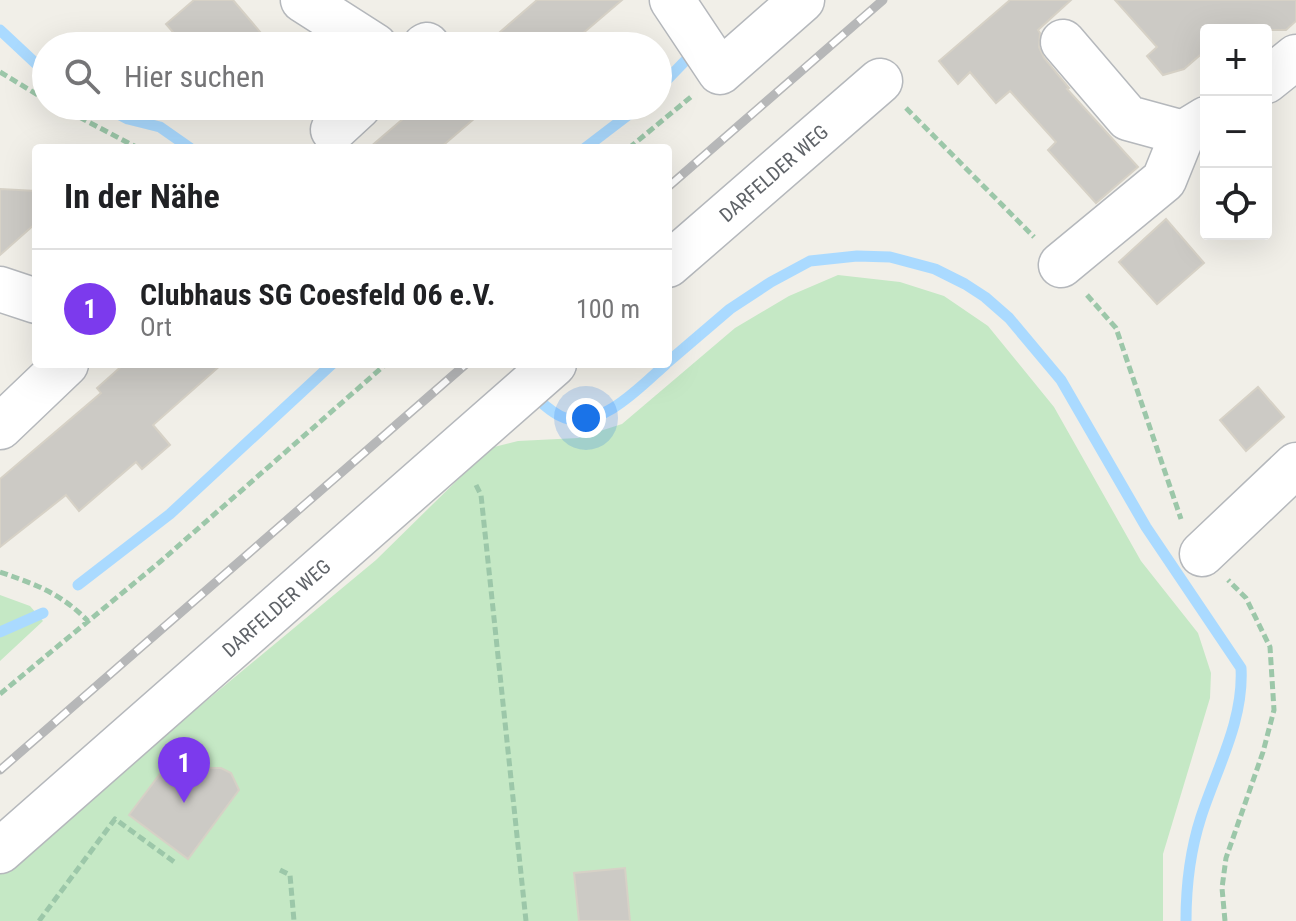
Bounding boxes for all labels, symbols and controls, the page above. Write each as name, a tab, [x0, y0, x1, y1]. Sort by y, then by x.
map controls	[1200, 24, 1272, 240]
button: +	[1200, 24, 1272, 96]
search box	[32, 32, 672, 120]
icon: search	[60, 54, 104, 98]
text: Hier suchen	[124, 59, 265, 94]
button: −	[1200, 96, 1272, 168]
street label: DARFELDER WEG	[714, 120, 833, 227]
button: locate	[1200, 168, 1272, 240]
text: In der Nähe	[64, 176, 220, 216]
text: Clubhaus SG Coesfeld 06 e.V.	[140, 277, 495, 312]
text: 1	[83, 294, 97, 324]
text: 100 m	[576, 294, 640, 324]
text: Ort	[140, 312, 172, 342]
your location	[566, 398, 606, 438]
street label: DARFELDER WEG	[217, 554, 335, 662]
pin: 1	[158, 737, 210, 803]

